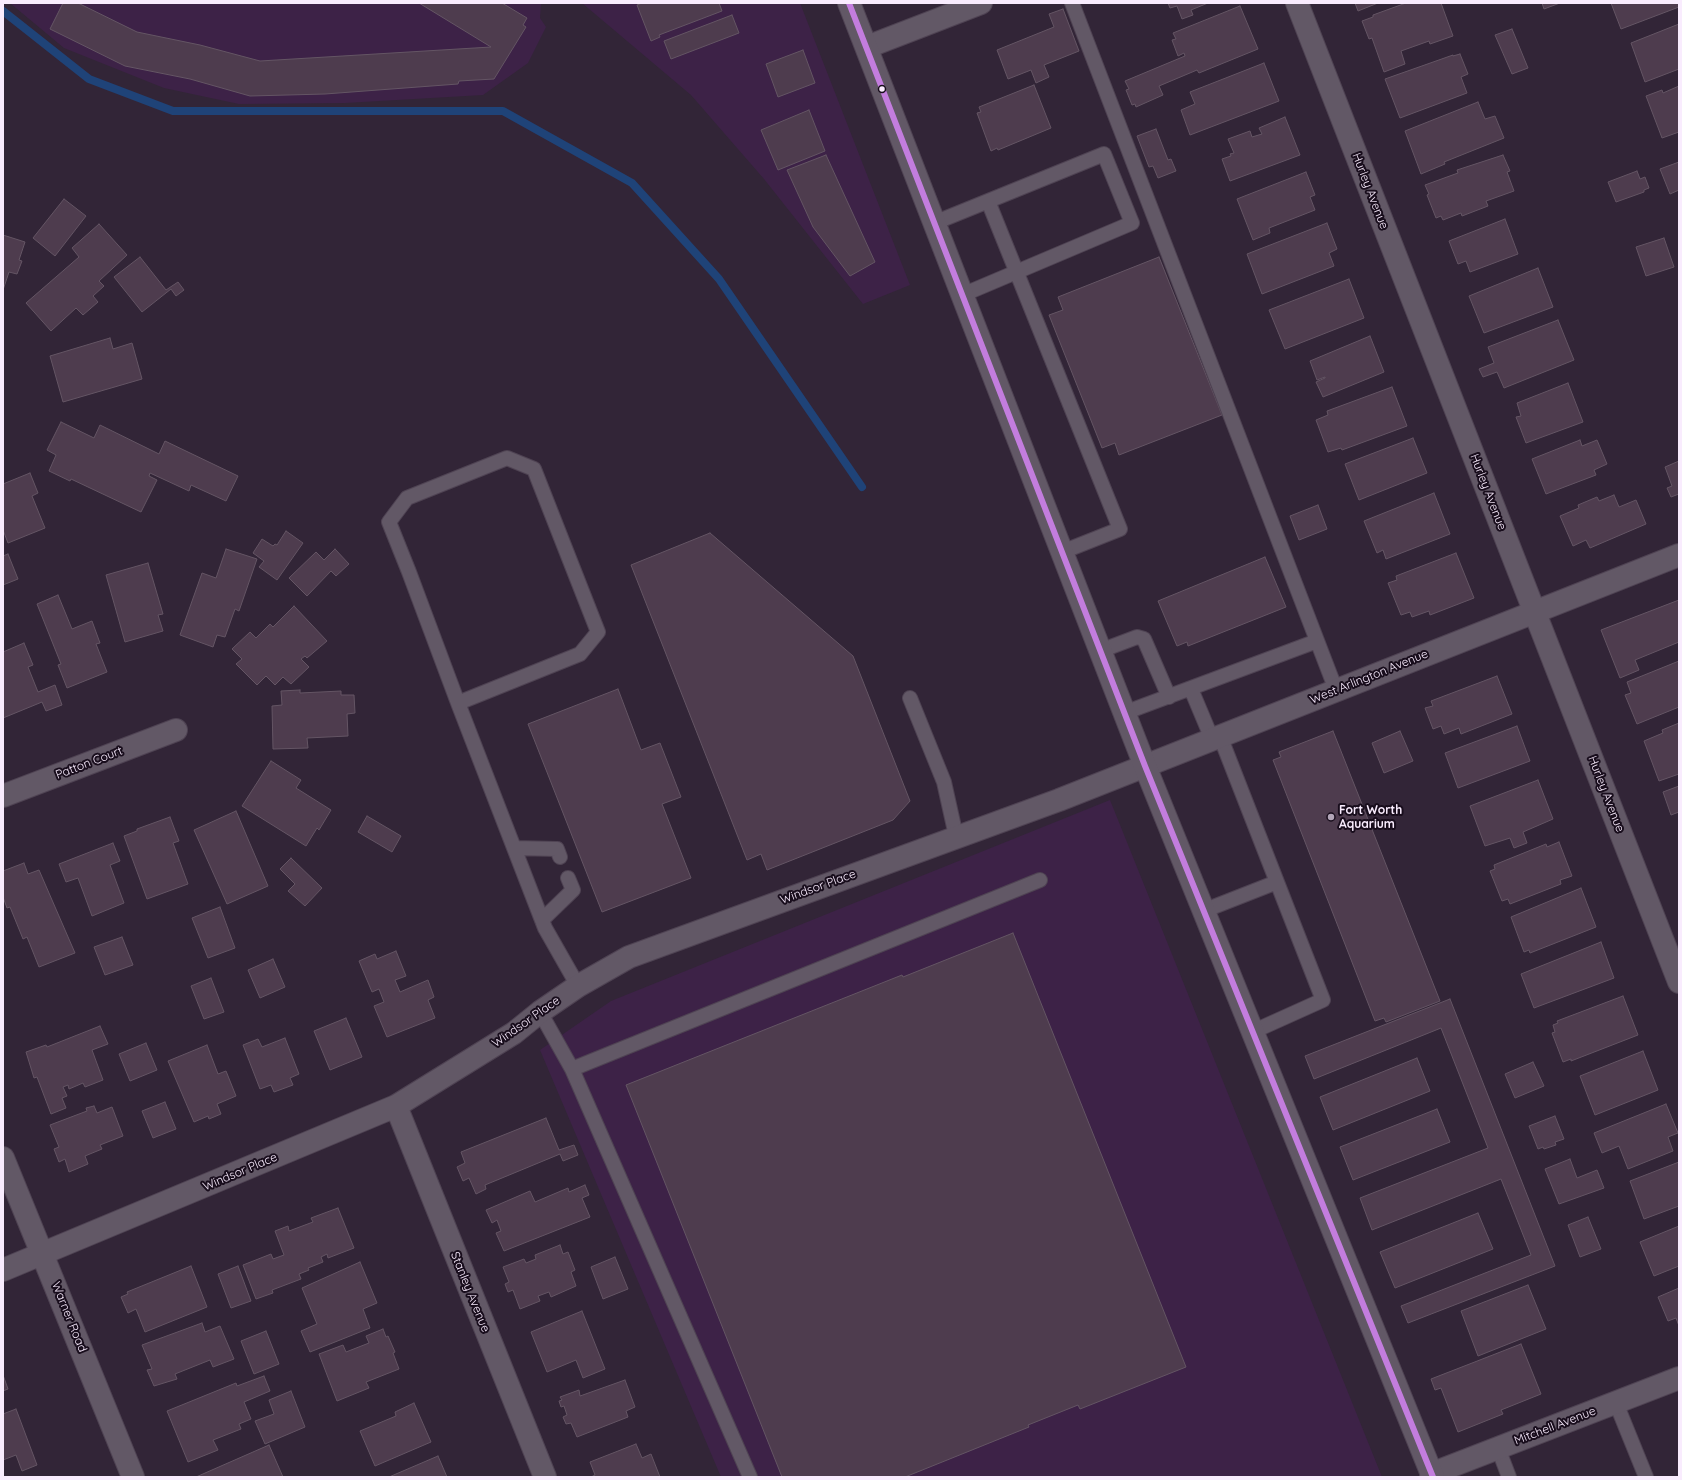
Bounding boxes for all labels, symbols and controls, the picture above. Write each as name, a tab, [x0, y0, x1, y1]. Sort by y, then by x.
unlabelled marker	[877, 84, 887, 94]
street label: Hurley Avenue	[1349, 151, 1391, 231]
street label: Hurley Avenue	[1467, 452, 1509, 532]
street label: West Arlington Avenue	[1308, 647, 1430, 707]
street label: Patton Court	[54, 744, 124, 782]
street label: Hurley Avenue	[1585, 754, 1627, 834]
place label: Fort Worth Aquarium	[1339, 803, 1402, 831]
marker: Fort Worth Aquarium	[1326, 812, 1336, 822]
street label: Windsor Place	[778, 867, 858, 907]
street label: Windsor Place	[489, 993, 563, 1051]
street label: Windsor Place	[201, 1150, 279, 1194]
street label: Stanley Avenue	[447, 1250, 493, 1334]
street label: Warner Road	[48, 1280, 90, 1354]
street label: Mitchell Avenue	[1512, 1404, 1598, 1448]

